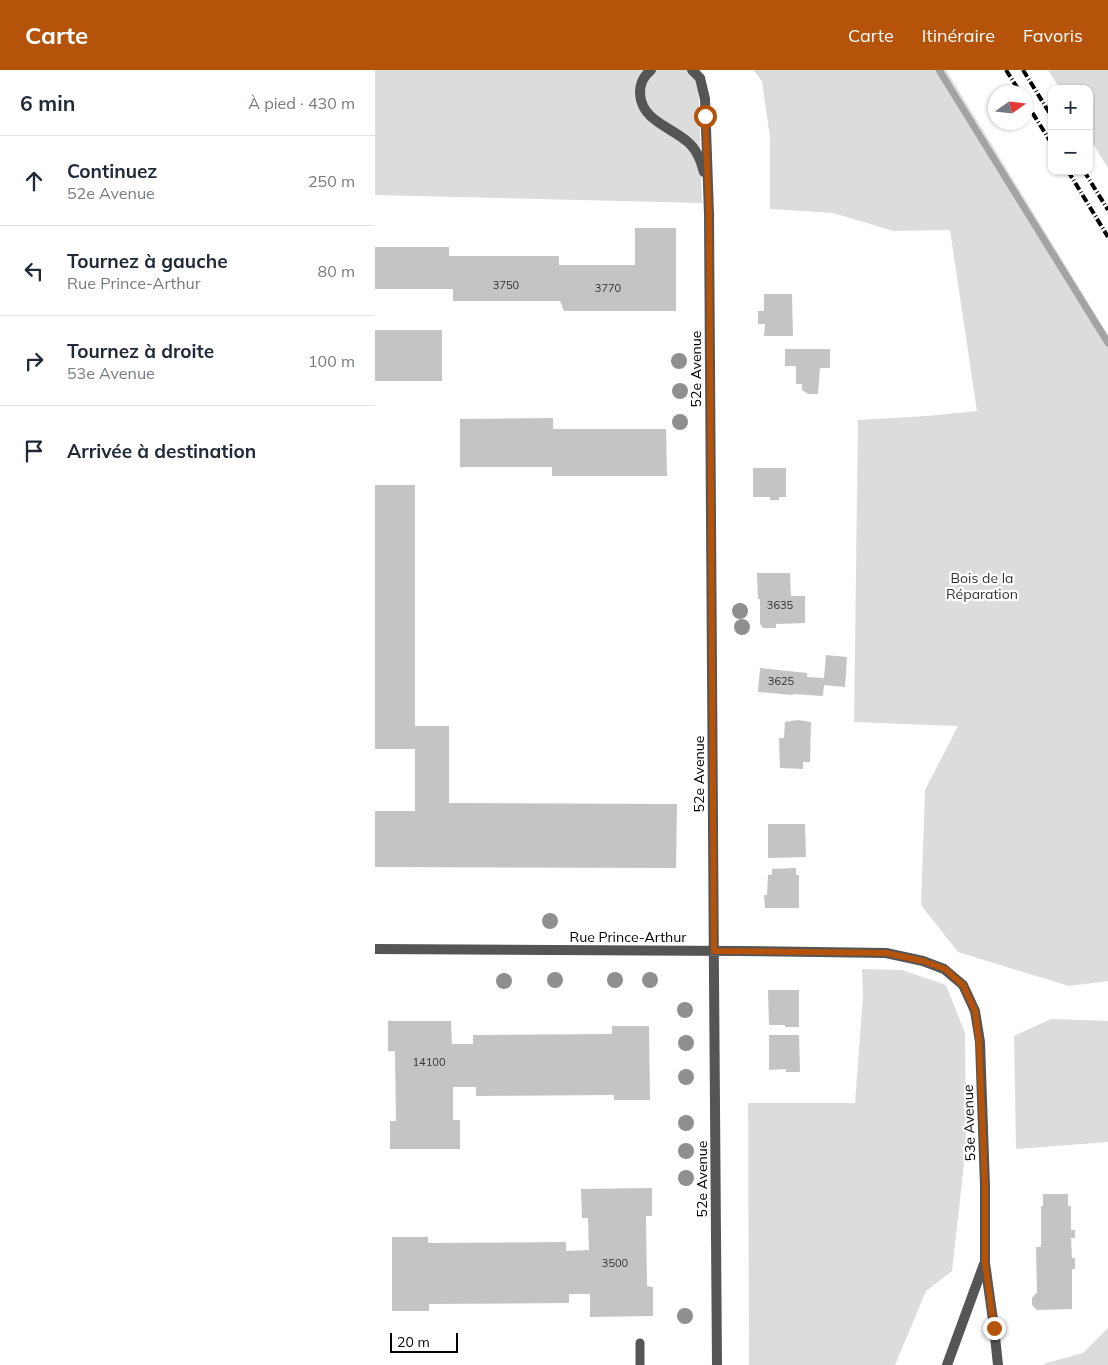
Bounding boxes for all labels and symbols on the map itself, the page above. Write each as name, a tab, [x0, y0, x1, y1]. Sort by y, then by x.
north arrow	[988, 85, 1033, 130]
route start	[694, 105, 717, 128]
house number: 3750	[493, 278, 520, 292]
house number: 3770	[595, 281, 622, 295]
street label: 52e Avenue	[687, 331, 705, 407]
park label: Bois de la Réparation	[946, 569, 1018, 603]
house number: 3635	[767, 598, 794, 612]
house number: 3625	[768, 674, 795, 688]
street label: 52e Avenue	[690, 736, 708, 812]
street label: Rue Prince-Arthur	[570, 928, 687, 946]
house number: 14100	[413, 1055, 446, 1069]
street label: 53e Avenue	[959, 1084, 979, 1162]
street label: 52e Avenue	[693, 1141, 711, 1217]
house number: 3500	[602, 1256, 629, 1270]
route end	[983, 1317, 1006, 1340]
scale bar	[390, 1330, 457, 1353]

